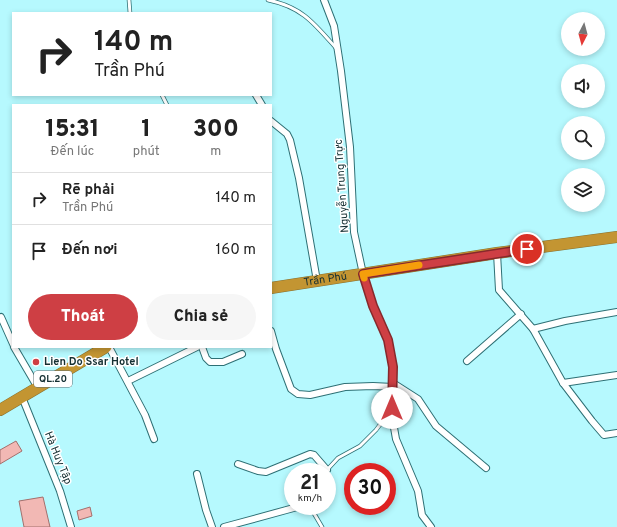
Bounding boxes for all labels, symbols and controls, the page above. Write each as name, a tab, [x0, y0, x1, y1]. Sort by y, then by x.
north arrow	[561, 12, 605, 56]
map controls	[561, 12, 605, 212]
text: 140 m	[94, 25, 173, 61]
icon: right	[28, 28, 80, 80]
text: Trần Phú	[94, 60, 165, 83]
button: sound	[561, 64, 605, 108]
text: 15:31	[45, 115, 100, 145]
text: 1	[141, 115, 151, 145]
text: 300	[193, 115, 239, 145]
button: search	[561, 116, 605, 160]
street label: Nguyễn Trung Trực	[331, 139, 352, 233]
text: Đến lúc	[51, 144, 94, 160]
text: phút	[133, 144, 160, 160]
text: m	[210, 144, 221, 160]
button: layers	[561, 168, 605, 212]
text: Rẽ phải	[62, 181, 115, 200]
icon: right	[28, 188, 50, 210]
text: 140 m	[216, 189, 256, 208]
text: Trần Phú	[62, 200, 113, 216]
pin	[510, 232, 544, 266]
icon: arrive	[516, 238, 538, 260]
icon: arrive	[28, 240, 50, 262]
text: Đến nơi	[62, 241, 118, 260]
text: 160 m	[216, 241, 256, 260]
street label: Trần Phú	[303, 269, 348, 290]
button: Thoát	[28, 294, 138, 340]
button: Chia sẻ	[146, 294, 256, 340]
place label: Lien Do Ssar Hotel	[44, 355, 139, 369]
marker: Lien Do Ssar Hotel	[31, 357, 41, 367]
road number: QL.20	[34, 371, 72, 387]
position arrow	[371, 387, 413, 429]
street label: Hà Huy Tập	[41, 430, 75, 486]
speed limit sign: 30	[344, 463, 396, 515]
text: 21	[300, 471, 320, 497]
text: km/h	[298, 492, 322, 505]

